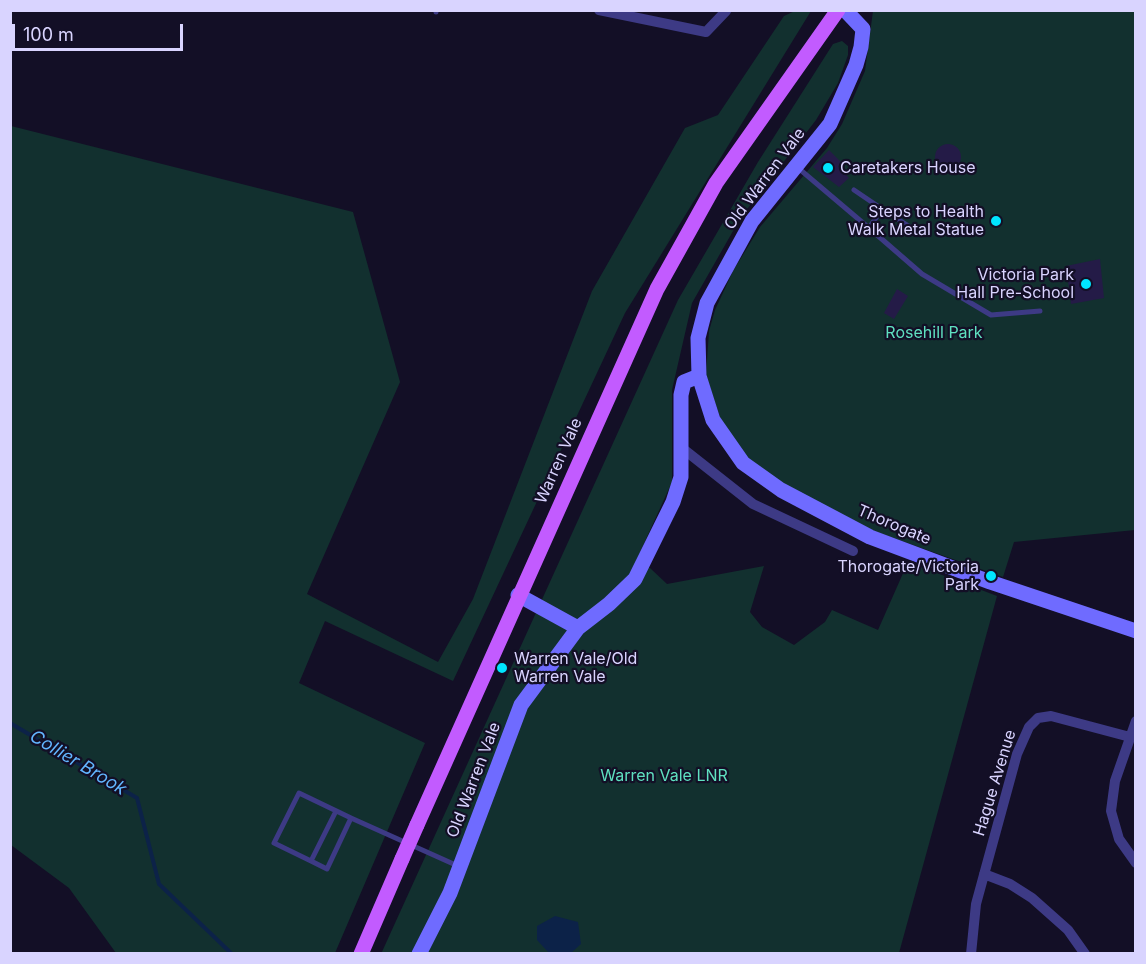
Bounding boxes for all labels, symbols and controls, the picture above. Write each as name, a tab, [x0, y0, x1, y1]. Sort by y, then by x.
scale bar	[15, 12, 186, 50]
text: 100 m	[23, 24, 74, 45]
street label: Old Warren Vale	[721, 124, 809, 234]
place label: Caretakers House	[840, 158, 975, 178]
marker: Caretakers House	[821, 161, 835, 175]
place label: Steps to Health Walk Metal Statue	[848, 202, 984, 240]
marker: Steps to Health Walk Metal Statue	[989, 214, 1003, 228]
place label: Victoria Park Hall Pre-School	[956, 265, 1074, 303]
marker: Victoria Park Hall Pre-School	[1079, 277, 1093, 291]
park label: Rosehill Park	[885, 323, 983, 343]
street label: Warren Vale	[532, 415, 586, 507]
street label: Thorogate	[854, 501, 934, 549]
place label: Thorogate/Victoria Park	[837, 557, 979, 595]
marker: Thorogate/Victoria Park	[984, 569, 998, 583]
place label: Warren Vale/Old Warren Vale	[514, 649, 637, 687]
marker: Warren Vale/Old Warren Vale	[495, 661, 509, 675]
street label: Old Warren Vale	[443, 720, 505, 840]
water label: Collier Brook	[26, 726, 130, 800]
street label: Hague Avenue	[970, 728, 1020, 838]
park label: Warren Vale LNR	[600, 766, 728, 786]

